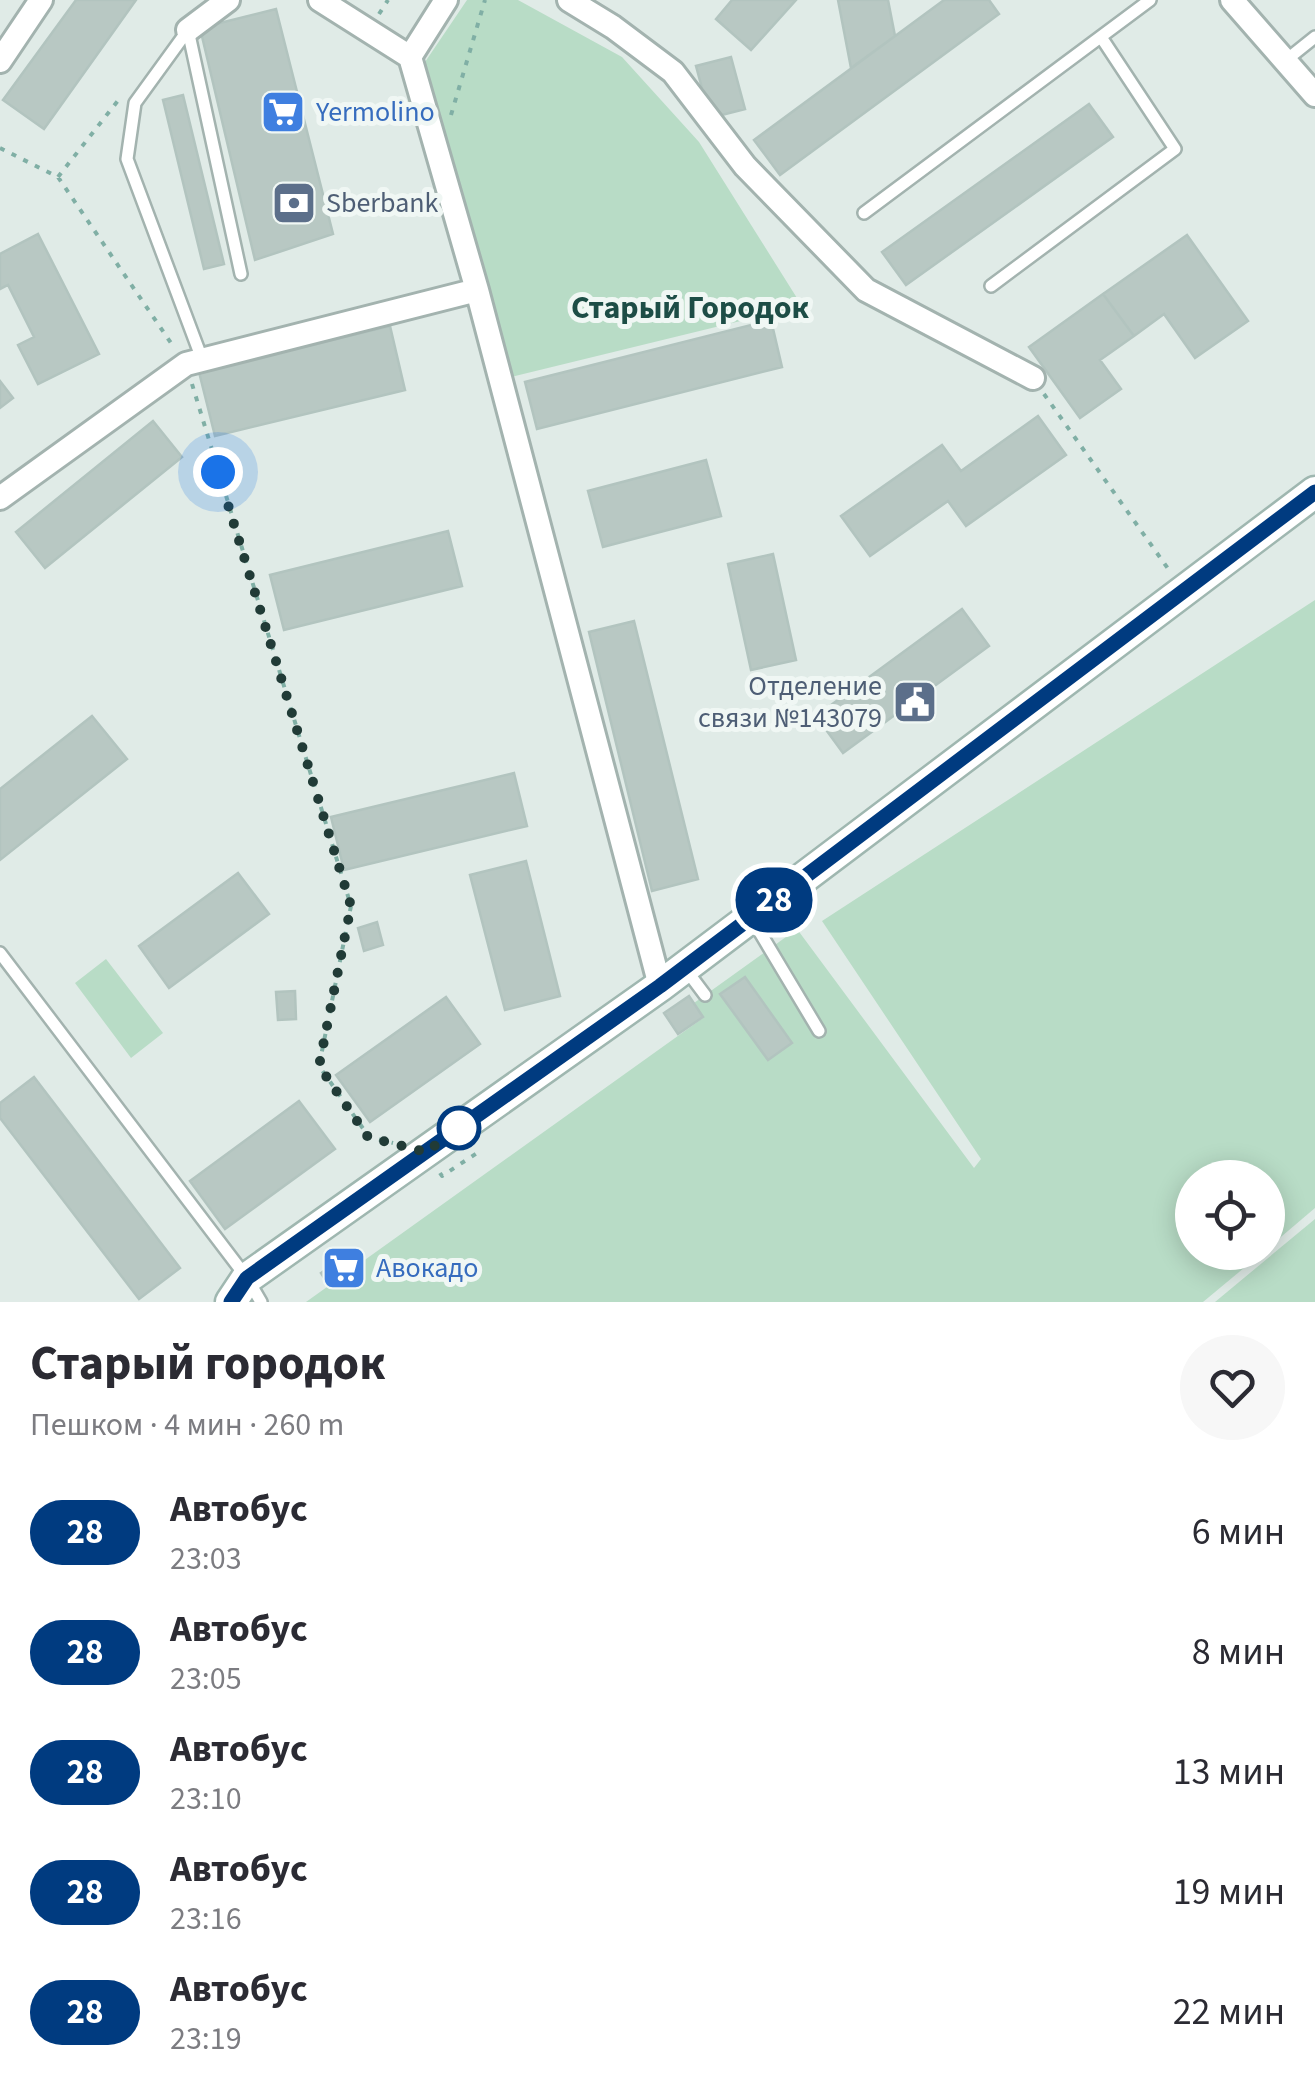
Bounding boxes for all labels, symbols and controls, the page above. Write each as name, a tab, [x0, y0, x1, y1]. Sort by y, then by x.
supermarket icon: Yermolino	[260, 89, 306, 135]
place label: Yermolino	[315, 92, 435, 132]
bank icon: Sberbank	[271, 180, 317, 226]
place label: Sberbank	[326, 183, 439, 223]
district label: Старый Городок	[571, 285, 810, 331]
your location	[193, 447, 243, 497]
place label: Отделение связи №143079	[698, 666, 882, 738]
public building icon: Отделение связи №143079	[892, 679, 938, 725]
line badge: 28	[729, 868, 819, 932]
text: 28	[756, 875, 792, 925]
unlabelled marker	[438, 1107, 480, 1149]
map controls	[1175, 1160, 1285, 1270]
button: locate	[1175, 1160, 1285, 1270]
supermarket icon: Авокадо	[321, 1245, 367, 1291]
place label: Авокадо	[376, 1248, 478, 1288]
text: Старый городок	[30, 1330, 386, 1398]
button: heart	[1180, 1335, 1285, 1440]
text: Пешком · 4 мин · 260 m	[30, 1402, 344, 1448]
text: Автобус	[170, 1482, 308, 1536]
text: 6 мин	[1192, 1505, 1285, 1559]
text: 28	[67, 1507, 103, 1557]
text: 23:03	[170, 1536, 242, 1582]
text: Автобус	[170, 1602, 308, 1656]
text: 8 мин	[1192, 1625, 1285, 1679]
text: 28	[67, 1627, 103, 1677]
text: 23:05	[170, 1656, 242, 1702]
text: Автобус	[170, 1722, 308, 1776]
text: 13 мин	[1173, 1745, 1285, 1799]
text: 28	[67, 1747, 103, 1797]
text: 23:10	[170, 1776, 242, 1822]
text: Автобус	[170, 1842, 308, 1896]
text: 19 мин	[1173, 1865, 1285, 1919]
text: 28	[67, 1867, 103, 1917]
text: 23:16	[170, 1896, 242, 1942]
text: Автобус	[170, 1962, 308, 2016]
text: 22 мин	[1173, 1985, 1285, 2039]
text: 28	[67, 1987, 103, 2037]
text: 23:19	[170, 2016, 242, 2062]

